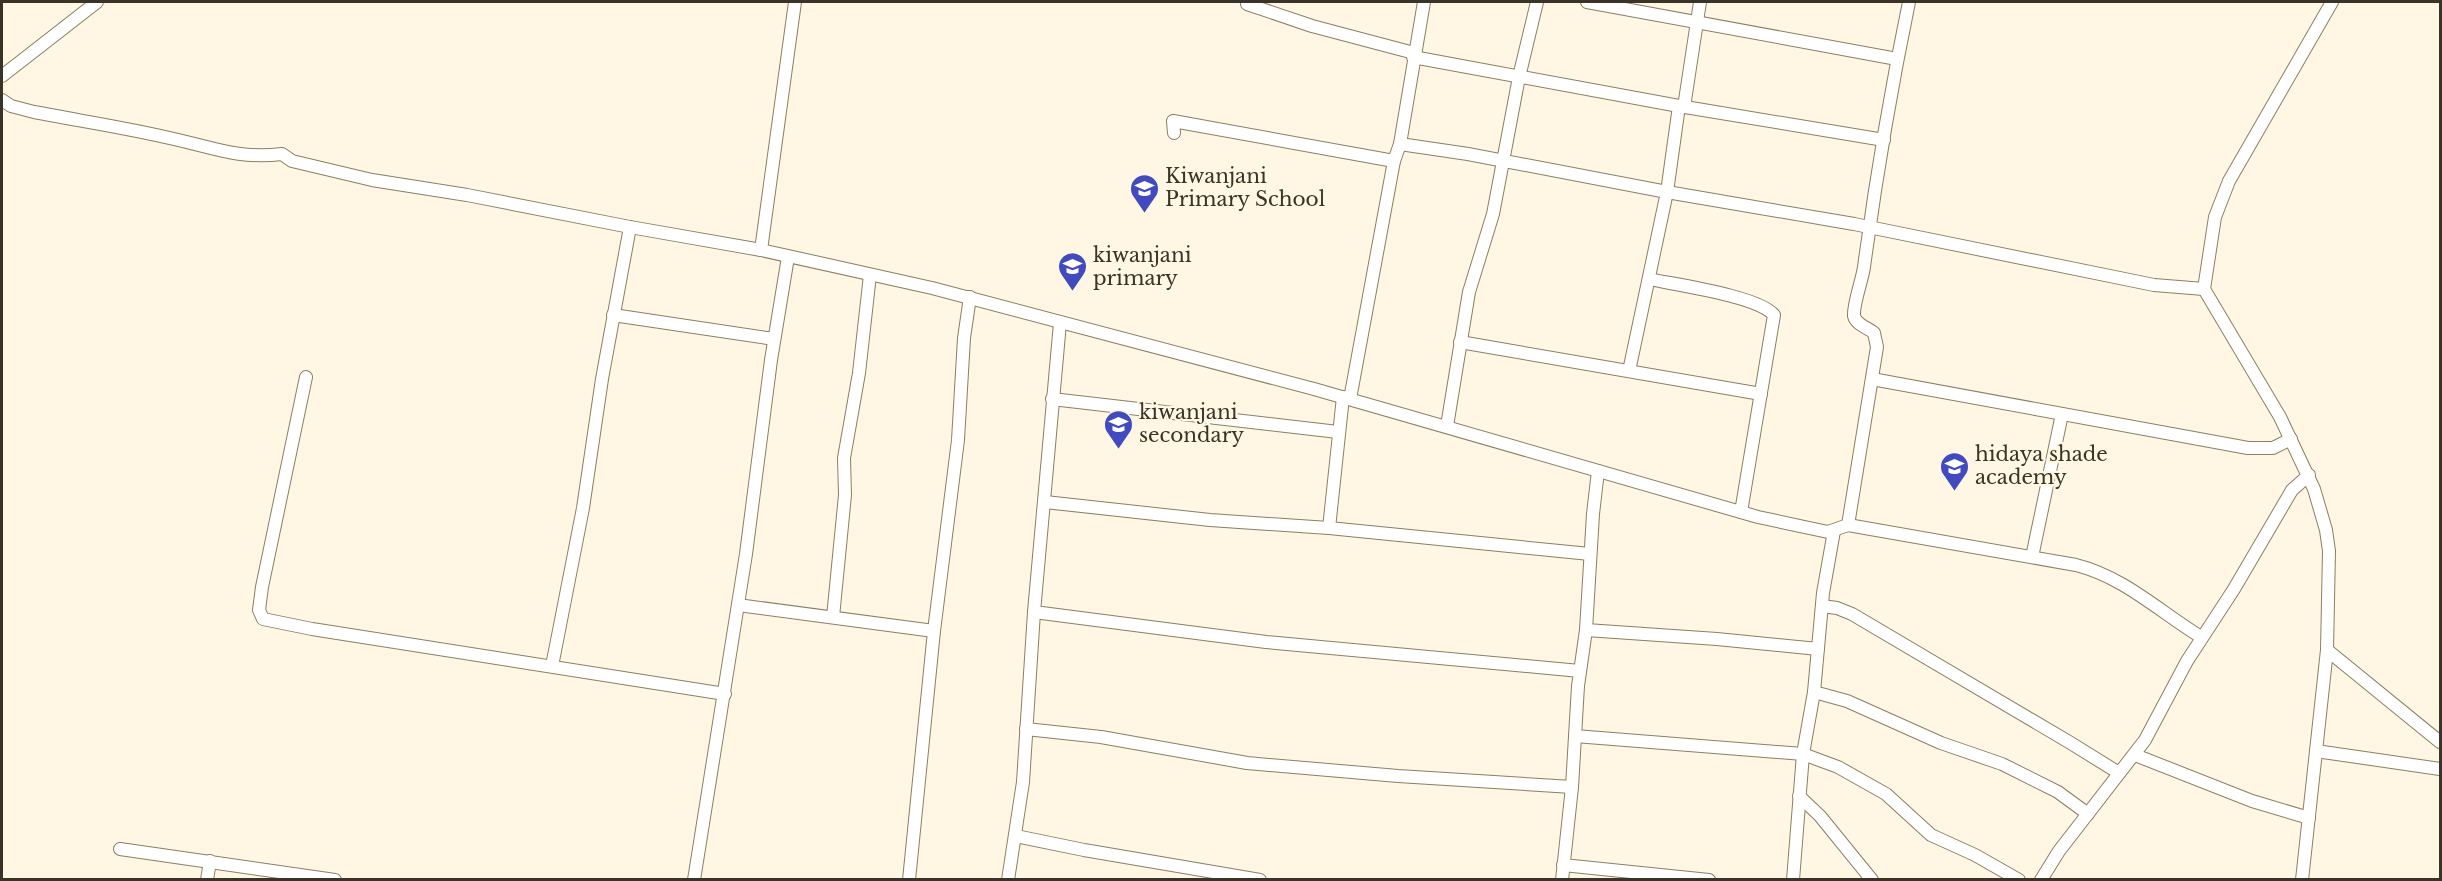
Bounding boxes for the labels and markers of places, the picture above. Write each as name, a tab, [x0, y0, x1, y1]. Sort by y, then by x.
place label: Kiwanjani Primary School	[1165, 164, 1325, 211]
school or university icon: Kiwanjani Primary School	[1128, 172, 1160, 214]
place label: kiwanjani primary	[1093, 243, 1192, 290]
school or university icon: kiwanjani primary	[1056, 250, 1088, 292]
place label: kiwanjani secondary	[1139, 400, 1244, 447]
school or university icon: kiwanjani secondary	[1102, 408, 1134, 450]
place label: hidaya shade academy	[1975, 442, 2108, 489]
school or university icon: hidaya shade academy	[1938, 450, 1970, 492]

